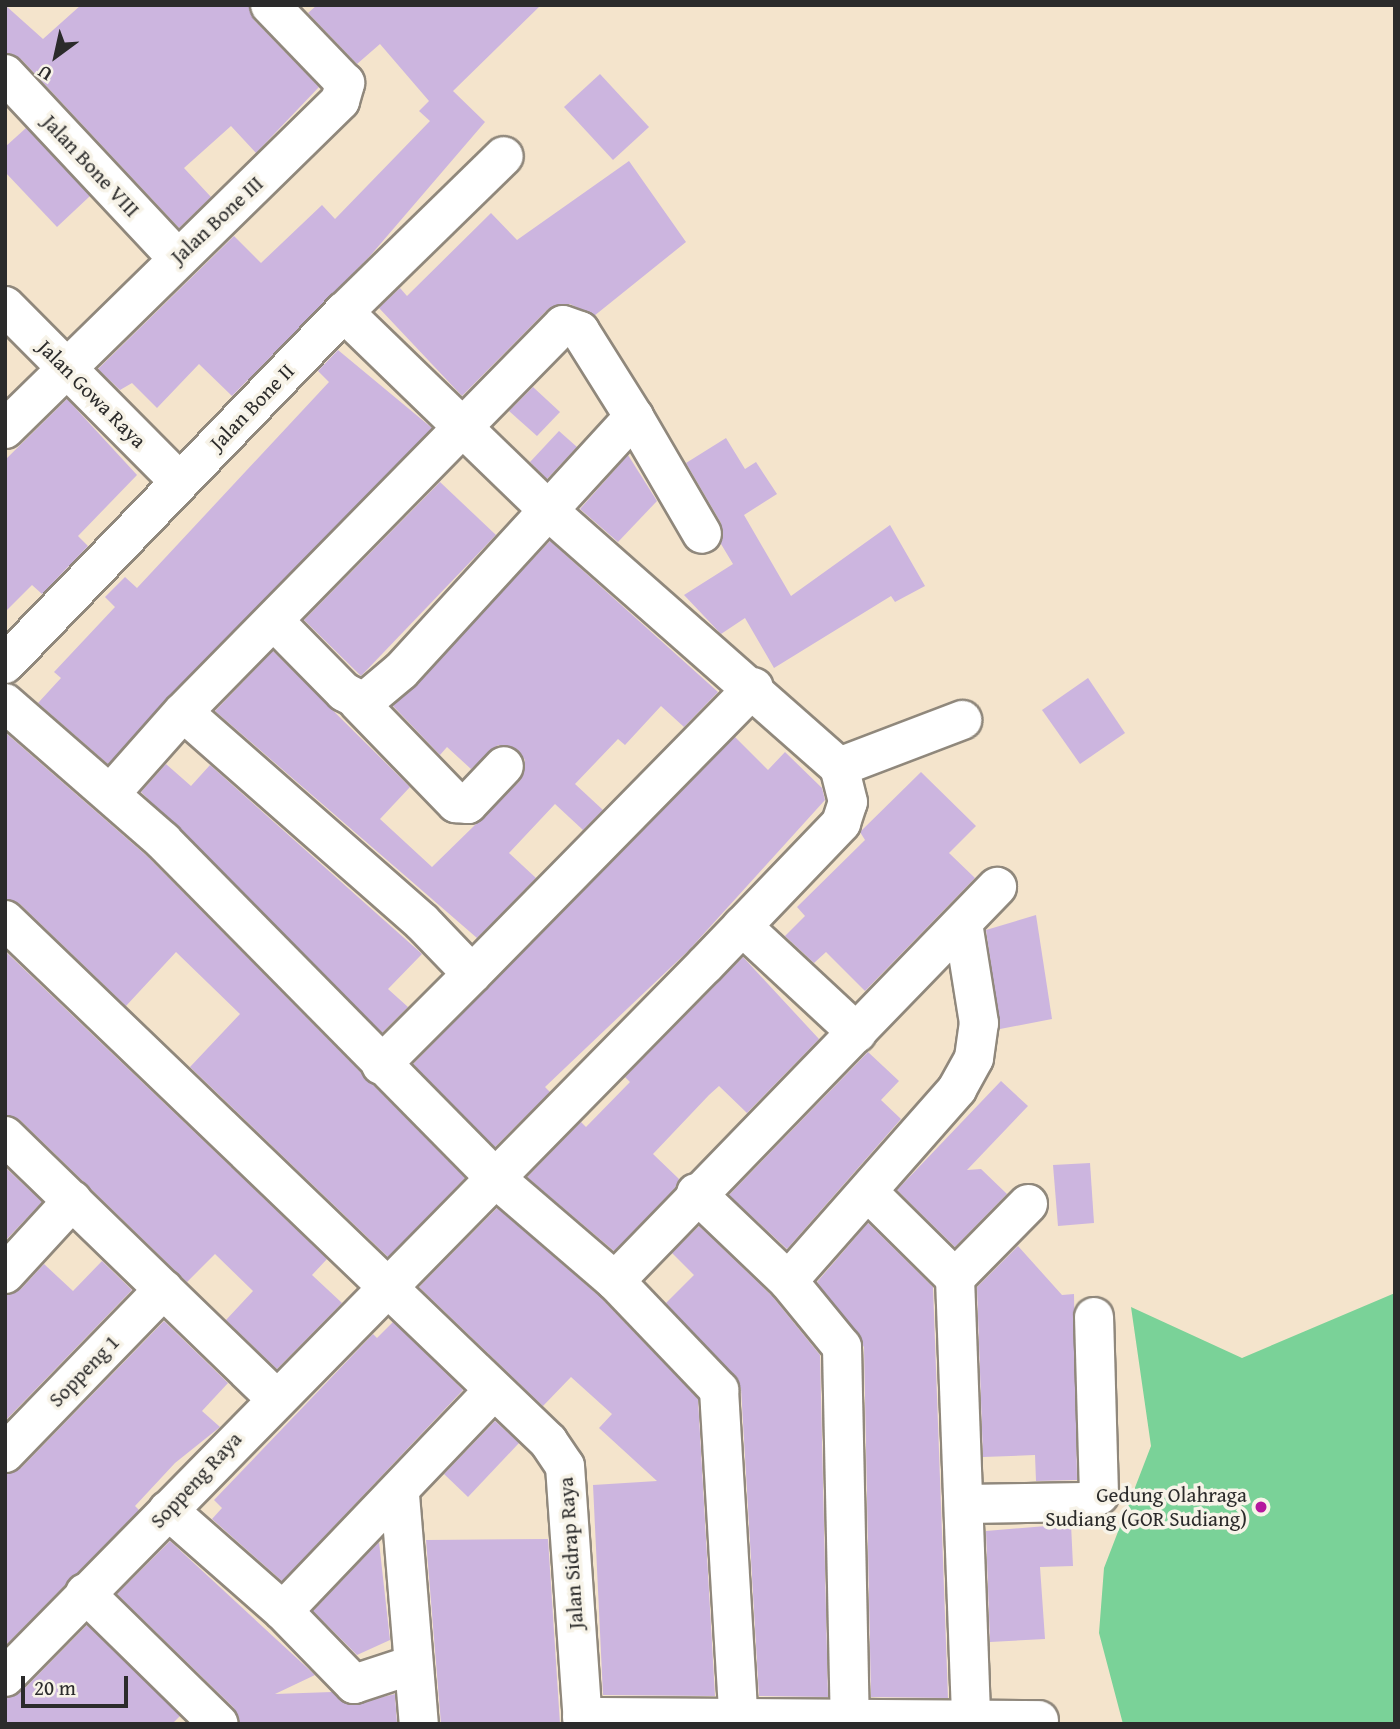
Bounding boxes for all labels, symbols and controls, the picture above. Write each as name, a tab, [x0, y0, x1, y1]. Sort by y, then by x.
north arrow	[21, 21, 91, 91]
text: U	[32, 58, 58, 89]
street label: Jalan Bone VIII	[37, 110, 145, 222]
street label: Jalan Bone III	[166, 171, 268, 269]
street label: Jalan Gowa Raya	[33, 335, 151, 453]
street label: Jalan Bone II	[205, 358, 299, 456]
street label: Soppeng 1	[44, 1330, 124, 1412]
street label: Soppeng Raya	[145, 1427, 247, 1533]
street label: Jalan Sidrap Raya	[553, 1476, 589, 1630]
place label: Gedung Olahraga Sudiang (GOR Sudiang)	[1045, 1482, 1247, 1532]
marker: Gedung Olahraga Sudiang (GOR Sudiang)	[1253, 1499, 1269, 1515]
scale bar	[24, 1662, 131, 1706]
text: 20 m	[34, 1672, 76, 1703]

